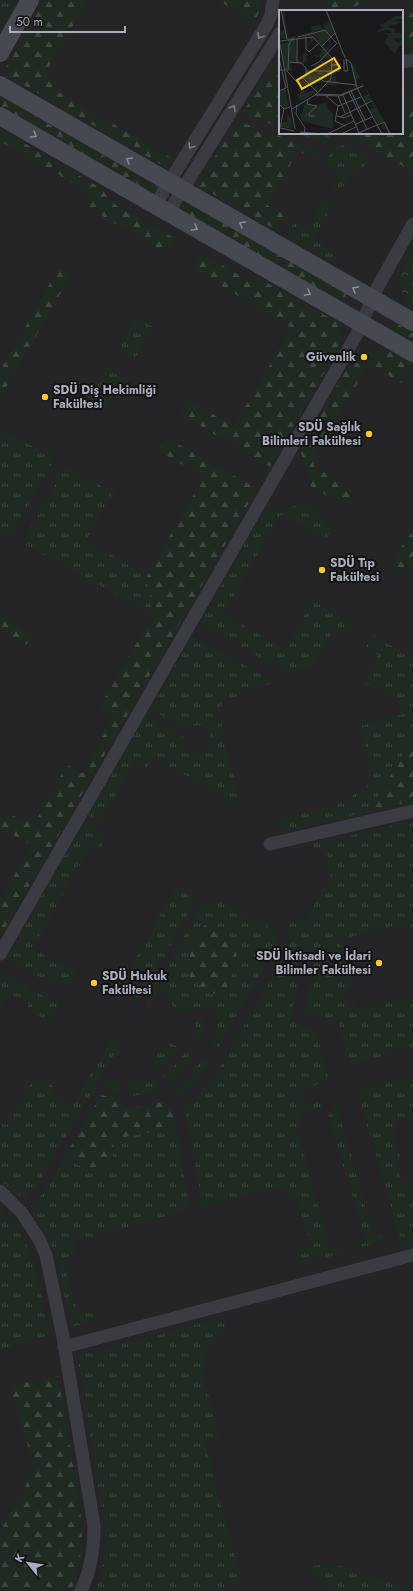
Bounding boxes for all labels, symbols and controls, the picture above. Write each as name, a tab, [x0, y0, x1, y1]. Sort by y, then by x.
scale bar	[10, 8, 125, 34]
inset map	[279, 10, 403, 134]
text: 50 m	[16, 13, 43, 31]
one-way arrow	[257, 32, 265, 39]
one-way arrow	[228, 105, 235, 112]
one-way arrow	[30, 131, 37, 138]
one-way arrow	[189, 142, 196, 149]
one-way arrow	[126, 157, 133, 164]
one-way arrow	[239, 222, 246, 229]
one-way arrow	[191, 223, 198, 230]
one-way arrow	[352, 287, 359, 294]
one-way arrow	[304, 288, 311, 295]
place label: Güvenlik	[306, 348, 356, 366]
marker: Güvenlik	[359, 352, 369, 362]
place label: SDÜ Diş Hekimliği Fakültesi	[53, 381, 156, 413]
marker: SDÜ Diş Hekimliği Fakültesi	[40, 392, 50, 402]
place label: SDÜ Sağlık Bilimleri Fakültesi	[262, 418, 361, 450]
marker: SDÜ Sağlık Bilimleri Fakültesi	[364, 429, 374, 439]
place label: SDÜ Tıp Fakültesi	[330, 554, 379, 586]
marker: SDÜ Tıp Fakültesi	[317, 565, 327, 575]
place label: SDÜ İktisadi ve İdari Bilimler Fakültesi	[256, 947, 371, 979]
marker: SDÜ İktisadi ve İdari Bilimler Fakültesi	[374, 958, 384, 968]
place label: SDÜ Hukuk Fakültesi	[102, 967, 167, 999]
marker: SDÜ Hukuk Fakültesi	[89, 978, 99, 988]
north arrow	[8, 1543, 48, 1583]
text: K	[10, 1550, 28, 1565]

